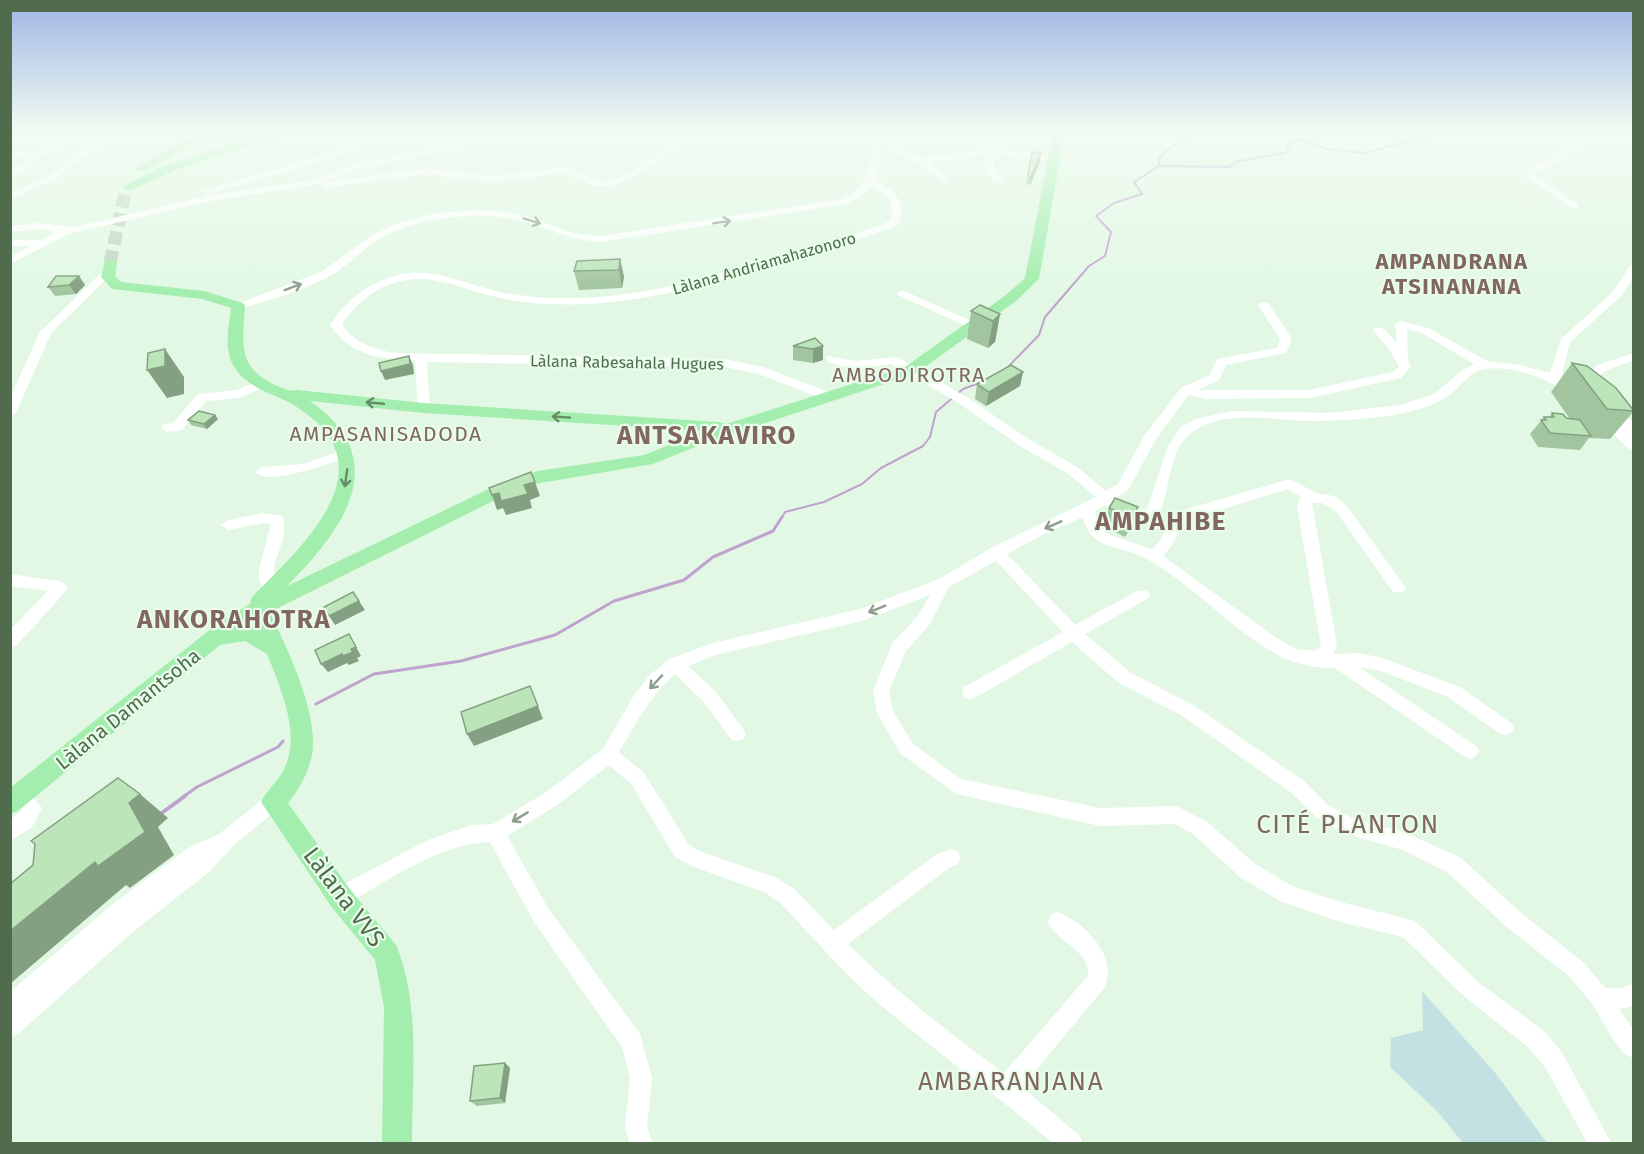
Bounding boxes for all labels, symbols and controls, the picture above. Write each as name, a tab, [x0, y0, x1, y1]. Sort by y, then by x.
one-way arrow	[712, 216, 732, 227]
one-way arrow	[522, 217, 541, 228]
street label: Làlana Andriamahazonoro	[670, 228, 858, 299]
district label: AMPANDRANA ATSINANANA	[1374, 248, 1529, 300]
one-way arrow	[284, 281, 302, 292]
street label: Làlana Rabesahala Hugues	[530, 351, 724, 374]
district label: AMBODIROTRA	[832, 362, 986, 388]
one-way arrow	[366, 397, 386, 408]
one-way arrow	[552, 411, 572, 422]
district label: ANTSAKAVIRO	[616, 420, 797, 451]
district label: AMPASANISADODA	[289, 421, 483, 447]
one-way arrow	[340, 468, 351, 487]
district label: AMPAHIBE	[1094, 506, 1227, 537]
one-way arrow	[1044, 519, 1062, 531]
district label: ANKORAHOTRA	[136, 604, 331, 635]
one-way arrow	[868, 604, 887, 615]
street label: Làlana Damantsoha	[51, 643, 205, 775]
one-way arrow	[648, 675, 663, 690]
district label: CITÉ PLANTON	[1256, 809, 1440, 840]
one-way arrow	[512, 812, 529, 824]
street label: Làlana VVS	[297, 842, 391, 952]
district label: AMBARANJANA	[918, 1066, 1104, 1097]

